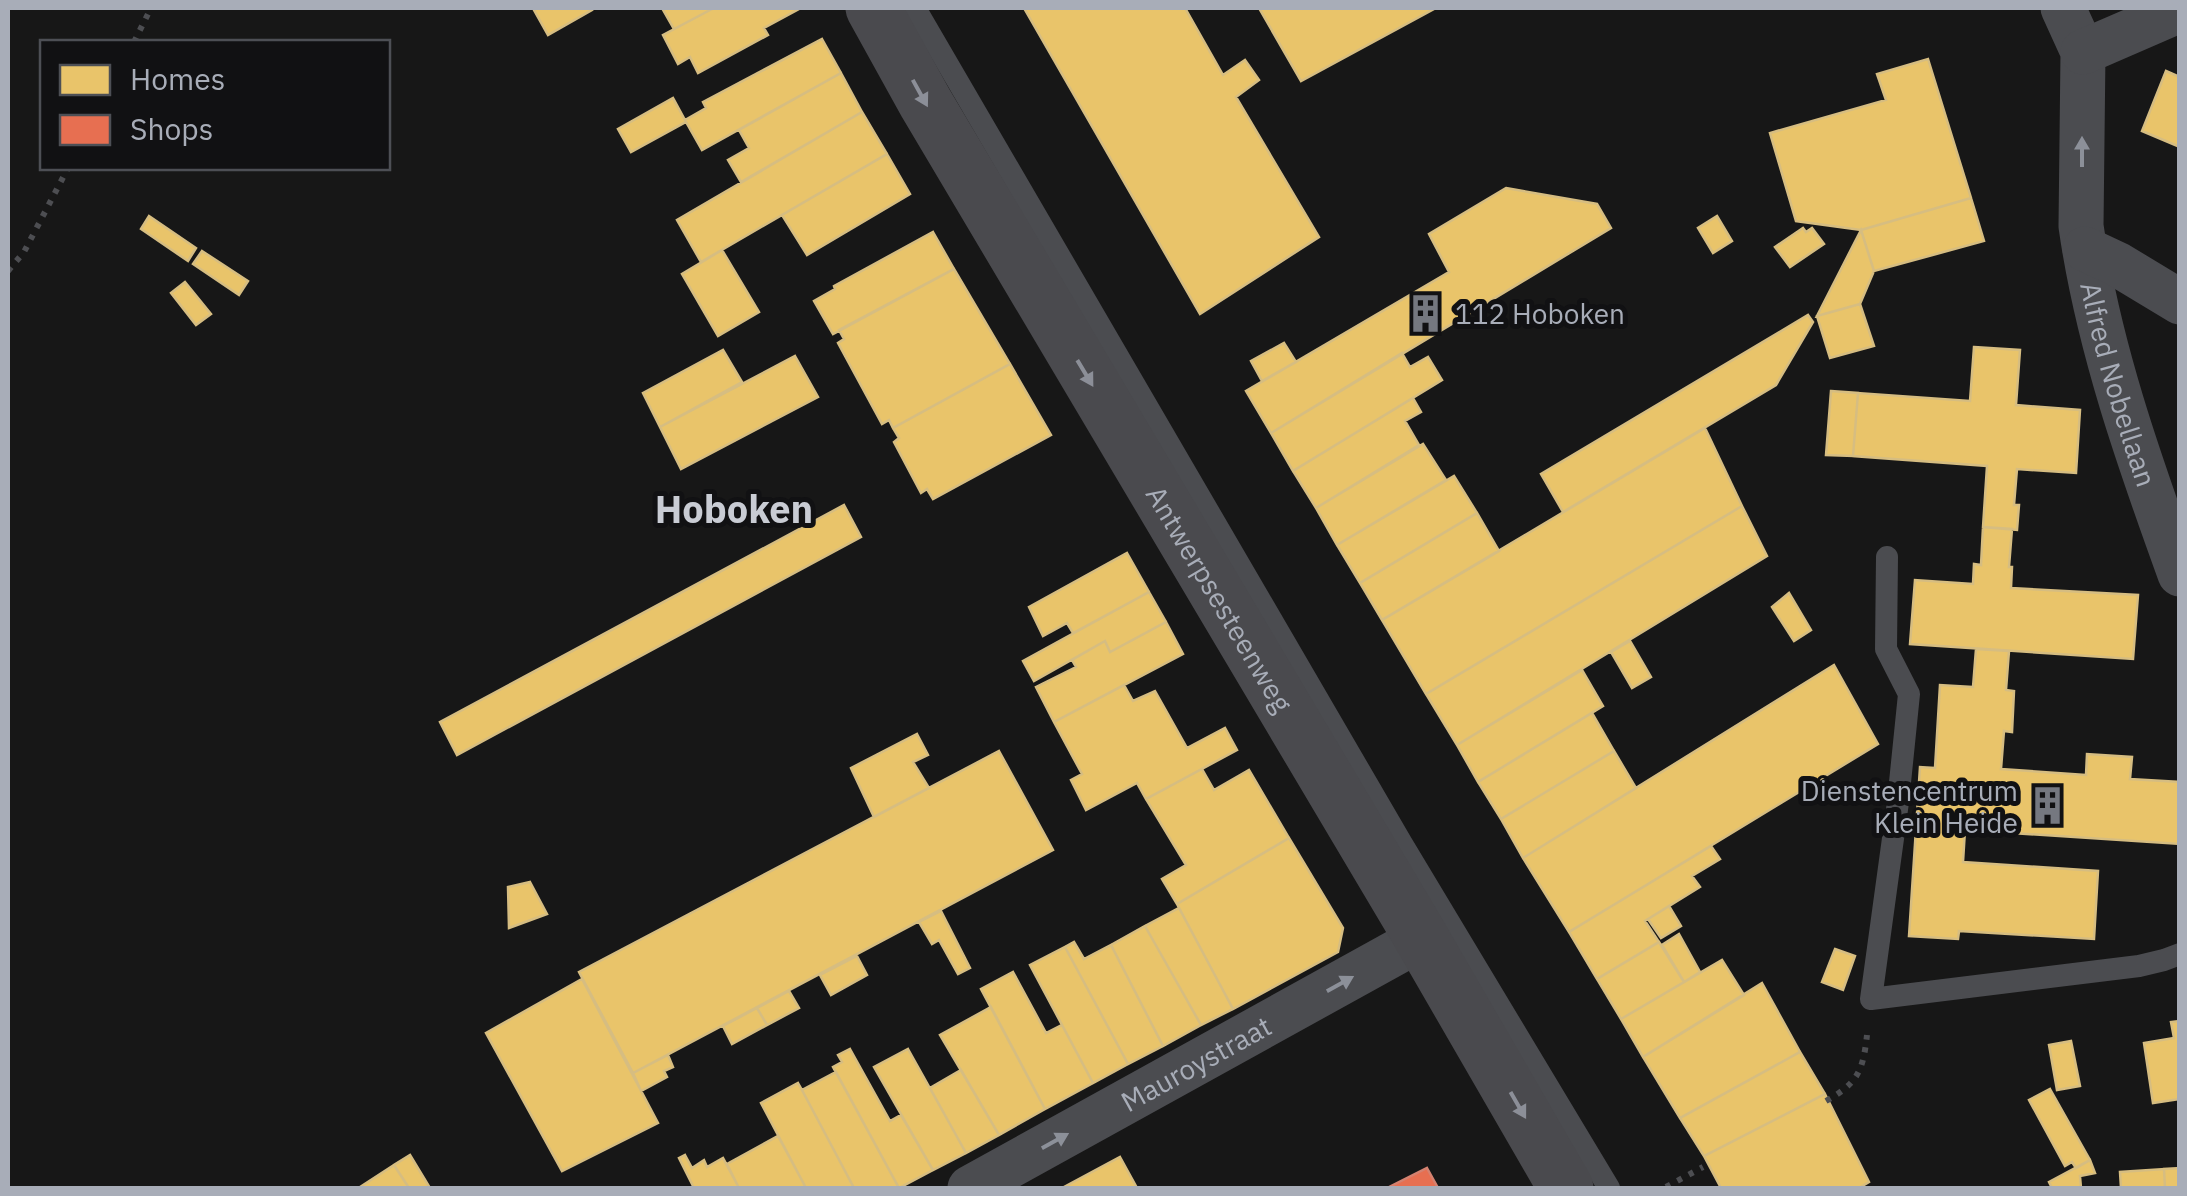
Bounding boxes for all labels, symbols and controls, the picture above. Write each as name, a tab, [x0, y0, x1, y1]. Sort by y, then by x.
legend	[40, 40, 390, 170]
text: Homes	[130, 59, 225, 98]
one-way arrow	[911, 79, 928, 107]
text: Shops	[130, 109, 213, 148]
one-way arrow	[2074, 136, 2090, 168]
street label: Alfred Nobellaan	[2073, 278, 2166, 491]
building icon: 112 Hoboken	[1404, 292, 1446, 334]
place label: 112 Hoboken	[1455, 295, 1625, 332]
one-way arrow	[1076, 359, 1093, 387]
street label: Antwerpsesteenweg	[1138, 479, 1302, 719]
district label: Hoboken	[655, 484, 813, 533]
place label: Dienstencentrum Klein Heide	[1801, 772, 2018, 841]
building icon: Dienstencentrum Klein Heide	[2027, 785, 2069, 827]
one-way arrow	[1325, 976, 1354, 993]
street label: Mauroystraat	[1114, 1007, 1278, 1120]
one-way arrow	[1508, 1091, 1526, 1119]
one-way arrow	[1041, 1133, 1070, 1150]

